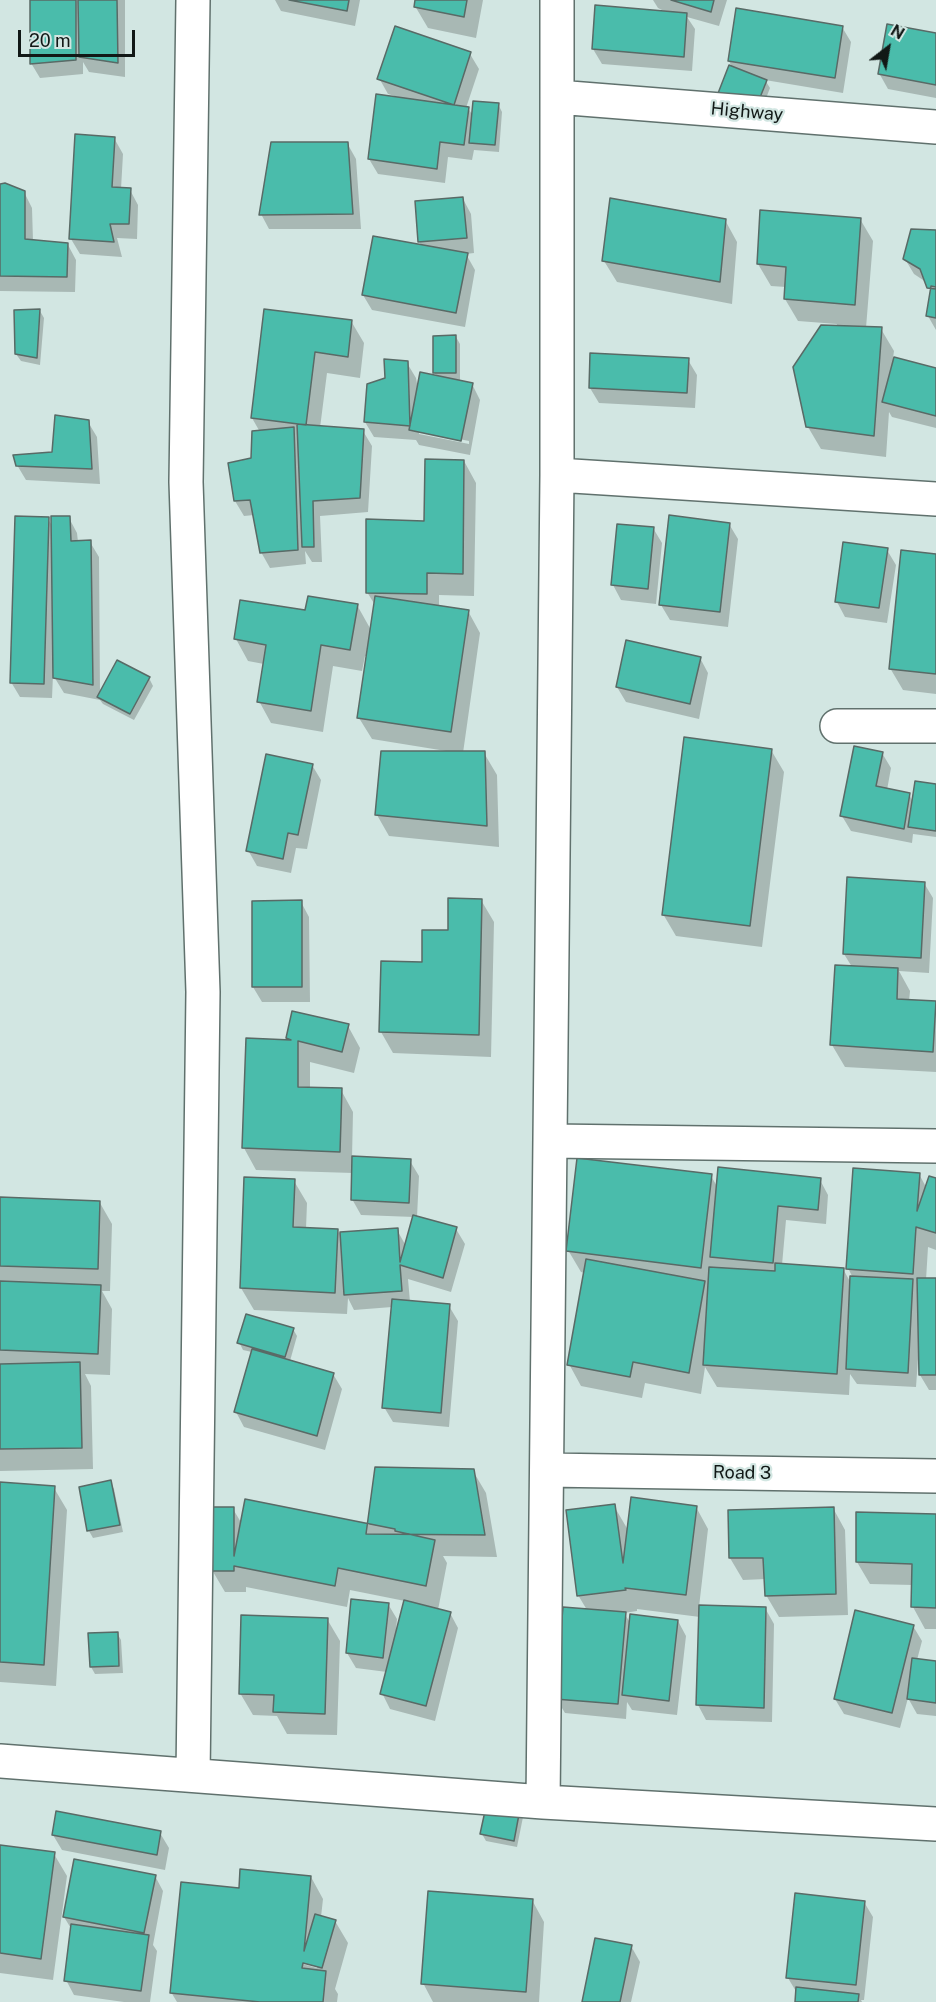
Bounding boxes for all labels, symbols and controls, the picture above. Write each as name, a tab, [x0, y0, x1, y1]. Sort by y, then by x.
scale bar	[21, 18, 138, 56]
north arrow	[858, 18, 918, 78]
text: N	[887, 21, 908, 44]
text: 20 m	[29, 30, 71, 51]
street label: Highway	[710, 98, 784, 126]
street label: Road 3	[713, 1462, 771, 1484]

